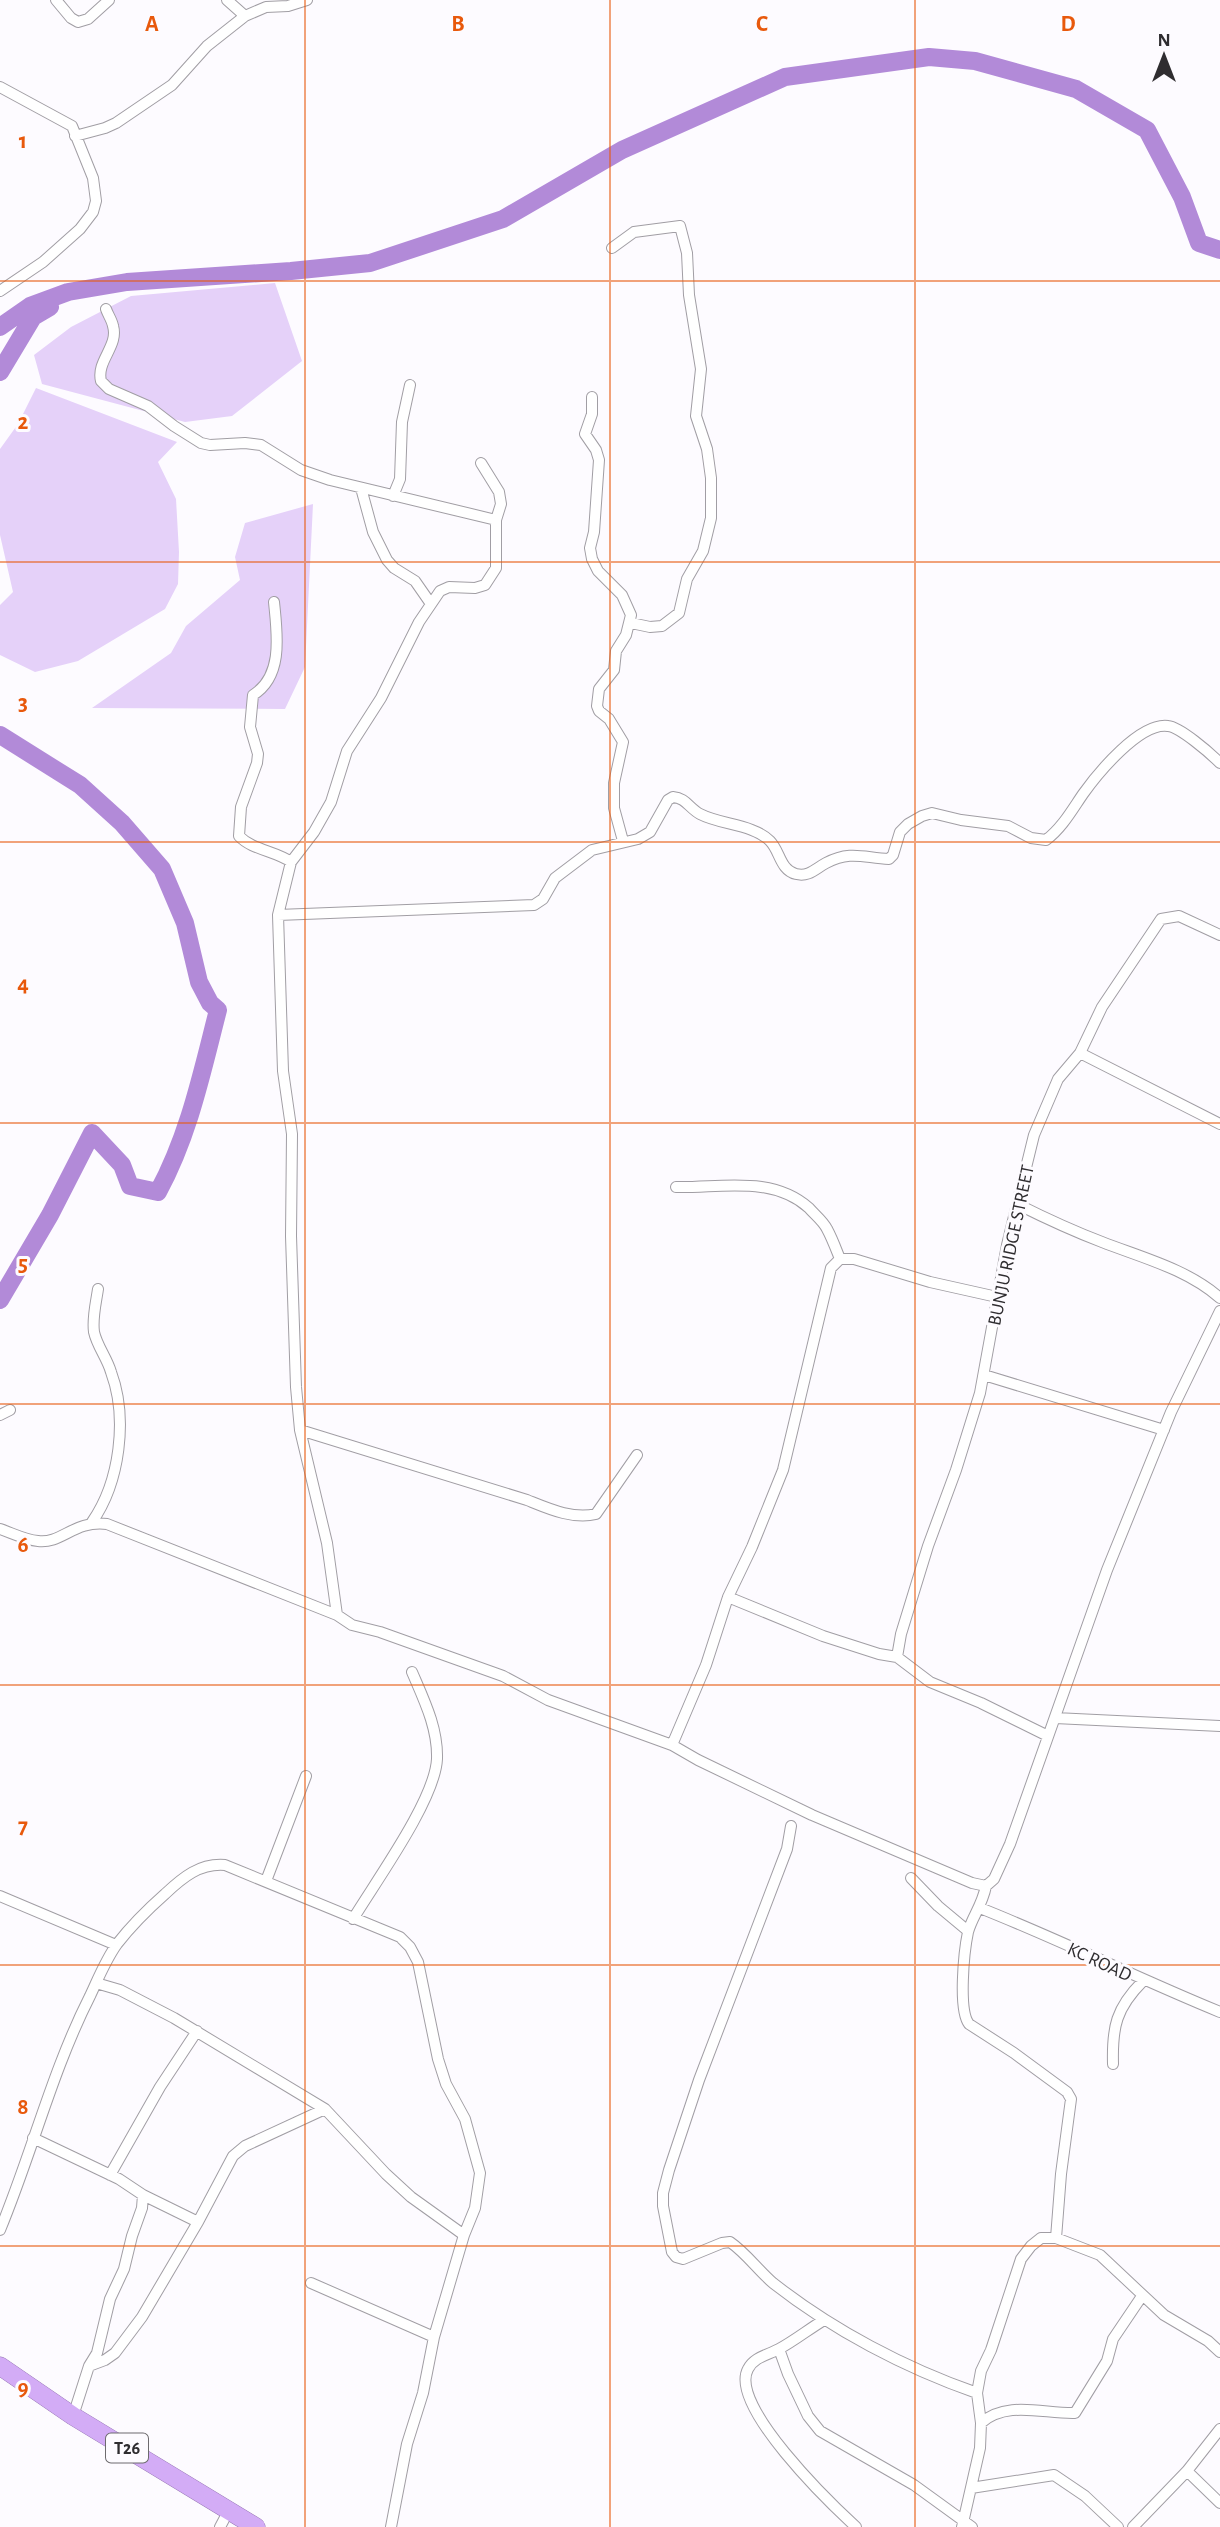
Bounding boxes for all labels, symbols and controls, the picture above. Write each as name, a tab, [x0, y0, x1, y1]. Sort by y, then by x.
text: A	[145, 13, 159, 36]
text: B	[451, 13, 465, 36]
text: C	[756, 13, 768, 36]
text: D	[1060, 13, 1076, 36]
north arrow	[1129, 21, 1199, 91]
text: N	[1157, 31, 1171, 50]
text: 1	[19, 130, 27, 153]
text: 2	[18, 411, 29, 434]
text: 3	[18, 692, 28, 715]
text: 4	[17, 973, 29, 996]
street label: BUNJU RIDGE STREET	[985, 1163, 1038, 1327]
text: 5	[18, 1253, 28, 1276]
text: 6	[17, 1534, 29, 1557]
text: 7	[18, 1815, 28, 1838]
street label: KC ROAD	[1064, 1939, 1134, 1985]
text: 8	[17, 2096, 29, 2119]
text: 9	[17, 2377, 29, 2400]
road number: T26	[106, 2434, 148, 2462]

